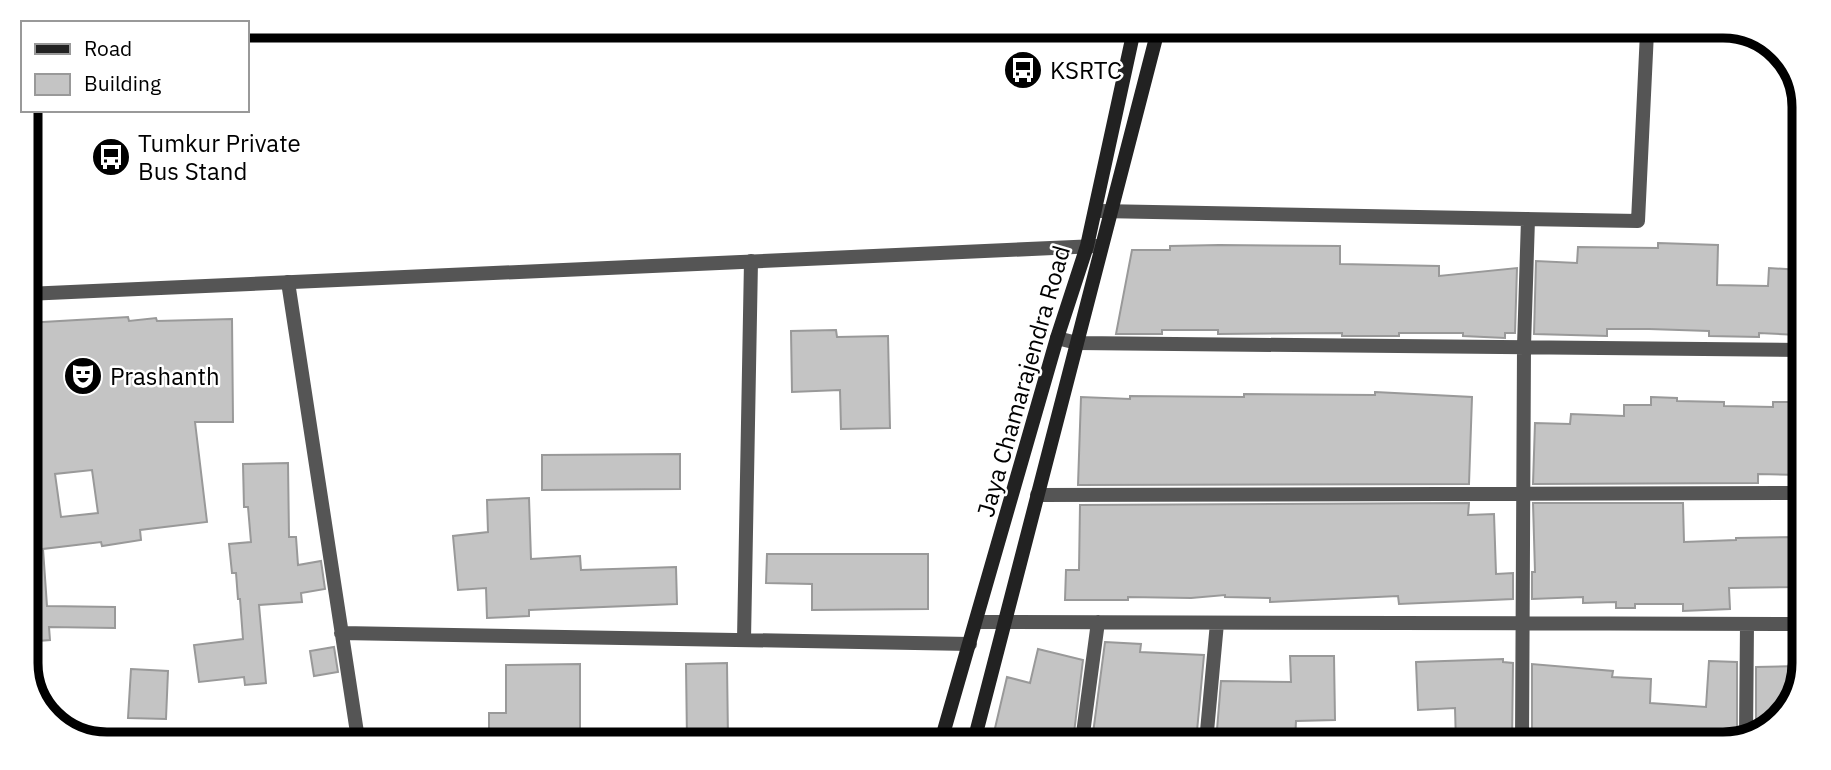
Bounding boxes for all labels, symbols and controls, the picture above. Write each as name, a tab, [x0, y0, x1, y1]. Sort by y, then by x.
legend	[21, 21, 248, 112]
text: Road	[84, 34, 132, 62]
bus stop icon: KSRTC	[1002, 49, 1044, 91]
place label: KSRTC	[1050, 54, 1122, 86]
text: Building	[84, 69, 161, 97]
place label: Tumkur Private Bus Stand	[138, 127, 301, 187]
bus stop icon: Tumkur Private Bus Stand	[90, 136, 132, 178]
street label: Jaya Chamarajendra Road	[969, 242, 1077, 520]
theatre icon: Prashanth	[62, 355, 104, 397]
place label: Prashanth	[110, 360, 220, 392]

